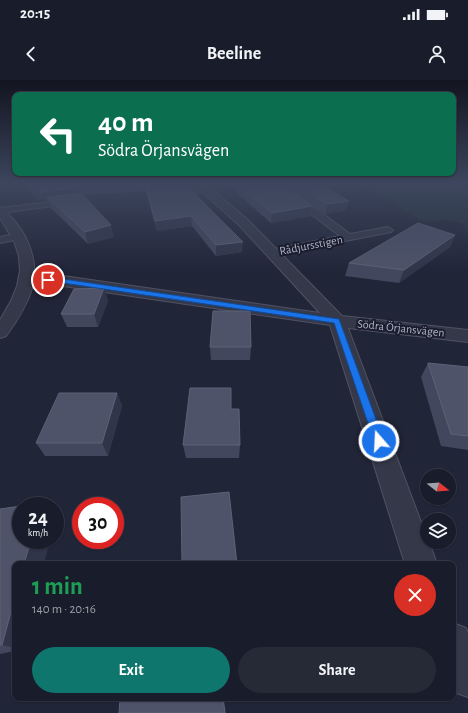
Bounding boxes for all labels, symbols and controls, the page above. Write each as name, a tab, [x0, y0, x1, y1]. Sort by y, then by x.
text: 20:15	[20, 6, 50, 21]
icon: back	[20, 43, 42, 65]
icon: person	[426, 43, 448, 65]
text: Beeline	[207, 45, 261, 63]
icon: left	[32, 108, 84, 160]
text: 40 m	[98, 109, 154, 137]
text: Södra Örjansvägen	[98, 142, 229, 160]
street label: Rådjursstigen	[278, 233, 344, 258]
pin	[31, 263, 65, 297]
icon: arrive	[37, 269, 59, 291]
street label: Södra Örjansvägen	[357, 316, 445, 340]
position arrow	[358, 420, 400, 462]
north arrow	[420, 469, 456, 505]
map controls	[420, 469, 456, 549]
speed limit sign: 30	[72, 497, 124, 549]
text: 24	[28, 508, 48, 528]
button: layers	[420, 513, 456, 549]
text: km/h	[28, 528, 48, 538]
button: close	[394, 574, 436, 616]
text: 1 min	[32, 575, 83, 599]
text: 140 m · 20:16	[32, 603, 96, 616]
button: Exit	[32, 647, 230, 693]
button: Share	[238, 647, 436, 693]

